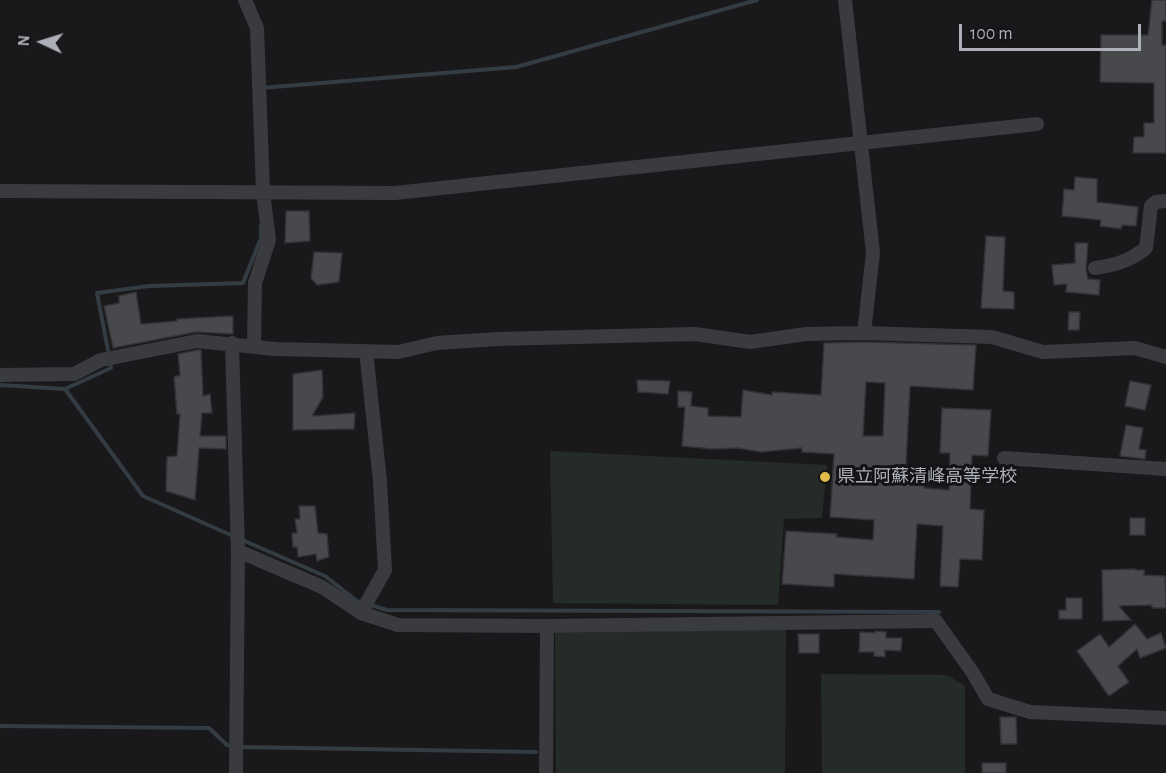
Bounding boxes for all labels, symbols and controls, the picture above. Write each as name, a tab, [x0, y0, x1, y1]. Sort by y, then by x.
north arrow	[12, 12, 72, 72]
scale bar	[962, 12, 1144, 50]
text: 100 m	[970, 25, 1013, 43]
text: N	[16, 35, 32, 47]
place label: 県立阿蘇清峰高等学校	[837, 466, 1017, 488]
marker: 県立阿蘇清峰高等学校	[818, 470, 832, 484]

